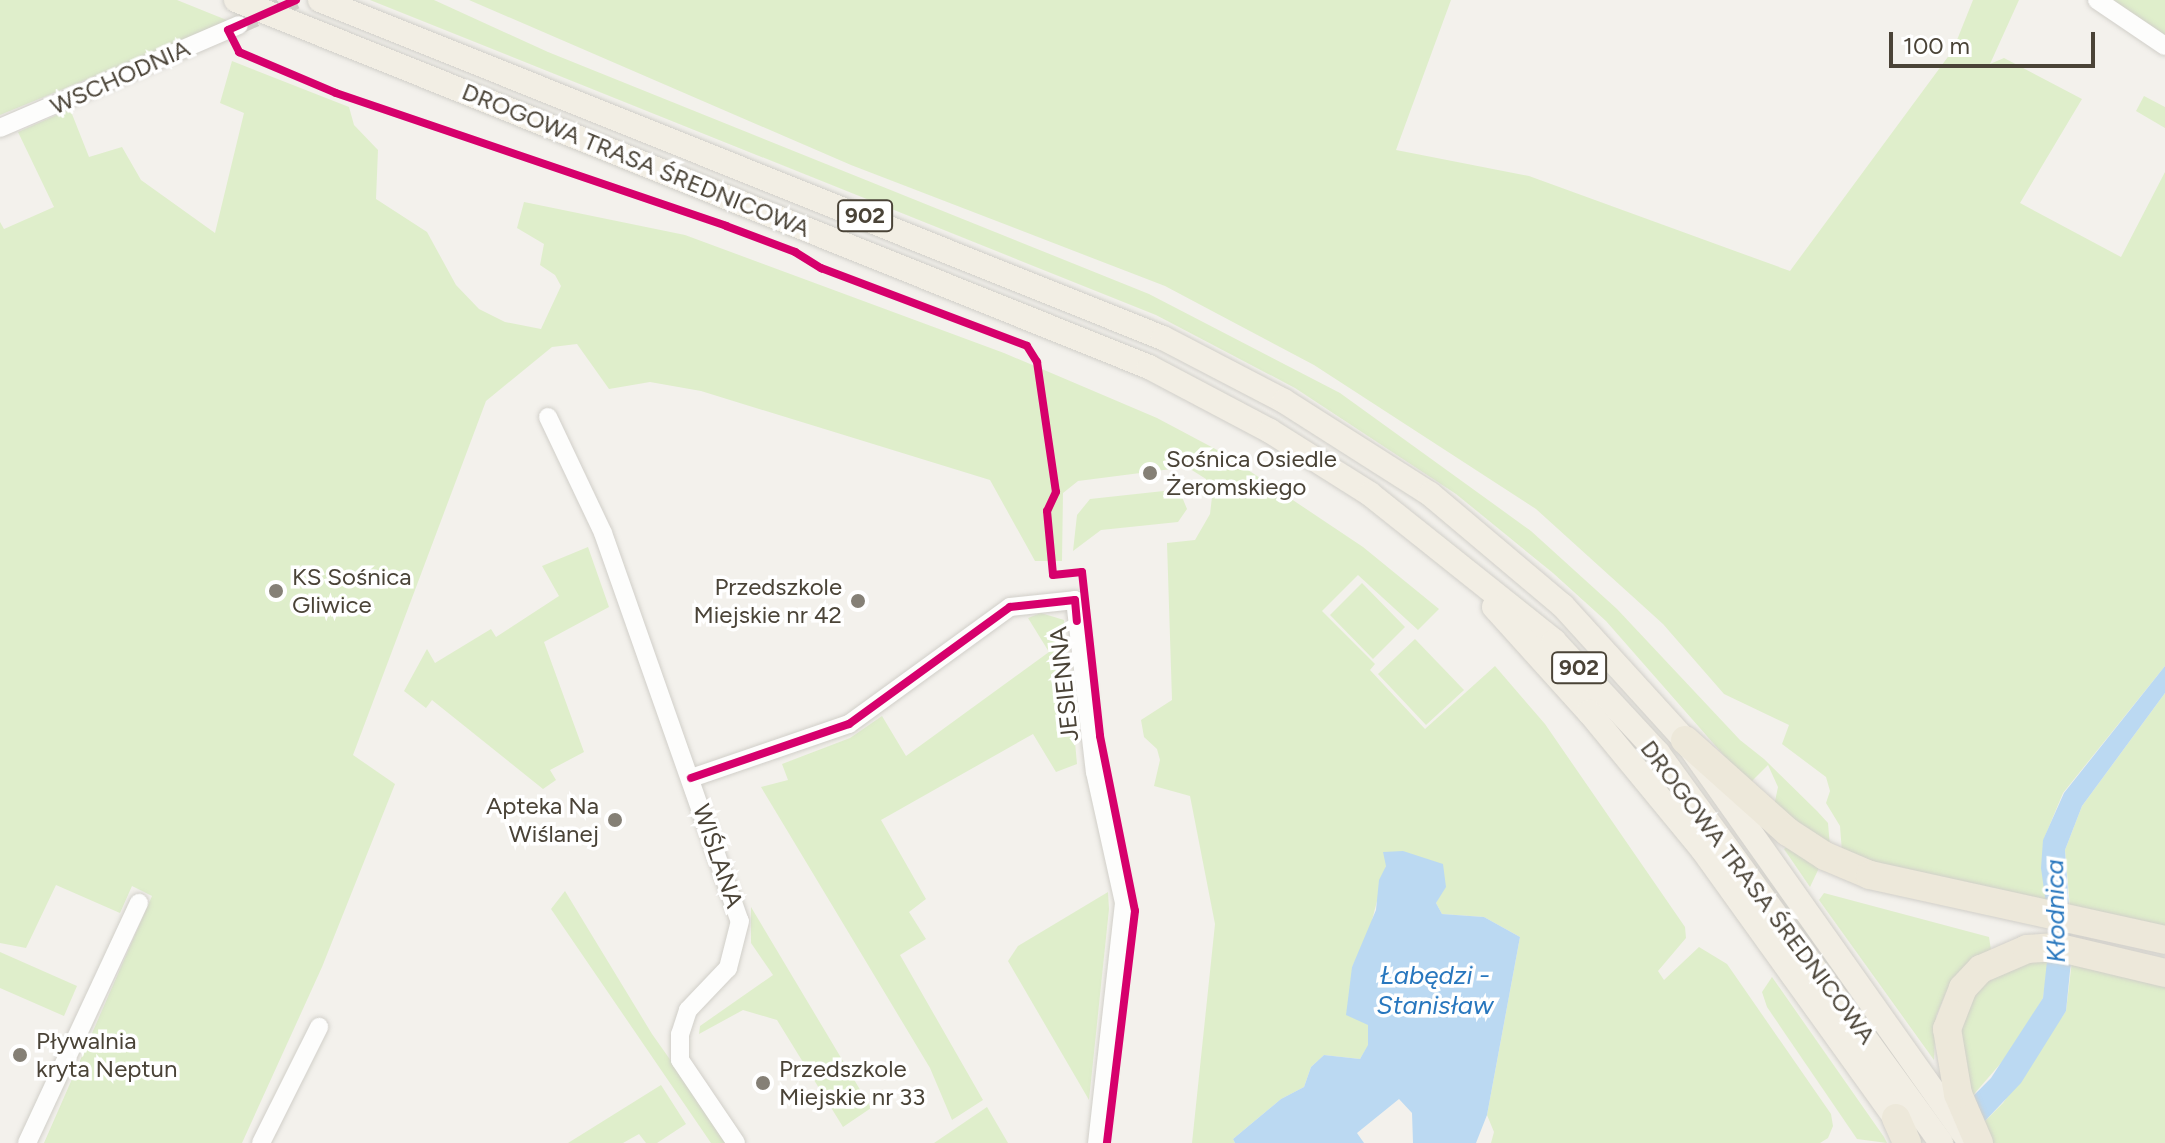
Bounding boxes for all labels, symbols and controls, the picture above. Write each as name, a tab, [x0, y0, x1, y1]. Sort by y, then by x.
scale bar	[1893, 16, 2099, 66]
text: 100 m	[1903, 31, 1970, 60]
street label: WSCHODNIA	[46, 33, 194, 121]
street label: DROGOWA TRASA ŚREDNICOWA	[458, 77, 814, 243]
road number: 902	[837, 198, 893, 234]
place label: Sośnica Osiedle Żeromskiego	[1166, 445, 1337, 501]
marker: Sośnica Osiedle Żeromskiego	[1141, 464, 1159, 482]
place label: KS Sośnica Gliwice	[292, 563, 411, 619]
place label: Przedszkole Miejskie nr 42	[693, 573, 842, 629]
marker: KS Sośnica Gliwice	[267, 582, 285, 600]
marker: Przedszkole Miejskie nr 42	[849, 592, 867, 610]
street label: JESIENNA	[1044, 625, 1084, 743]
road number: 902	[1551, 650, 1607, 686]
street label: DROGOWA TRASA ŚREDNICOWA	[1634, 735, 1882, 1049]
place label: Apteka Na Wiślanej	[486, 792, 599, 848]
street label: WIŚLANA	[687, 800, 749, 912]
marker: Apteka Na Wiślanej	[606, 811, 624, 829]
water label: Kłodnica	[2039, 859, 2073, 963]
water label: Łabędzi - Stanisław	[1376, 960, 1494, 1022]
place label: Pływalnia kryta Neptun	[36, 1027, 177, 1083]
marker: Pływalnia kryta Neptun	[11, 1046, 29, 1064]
place label: Przedszkole Miejskie nr 33	[779, 1055, 925, 1111]
marker: Przedszkole Miejskie nr 33	[754, 1074, 772, 1092]

